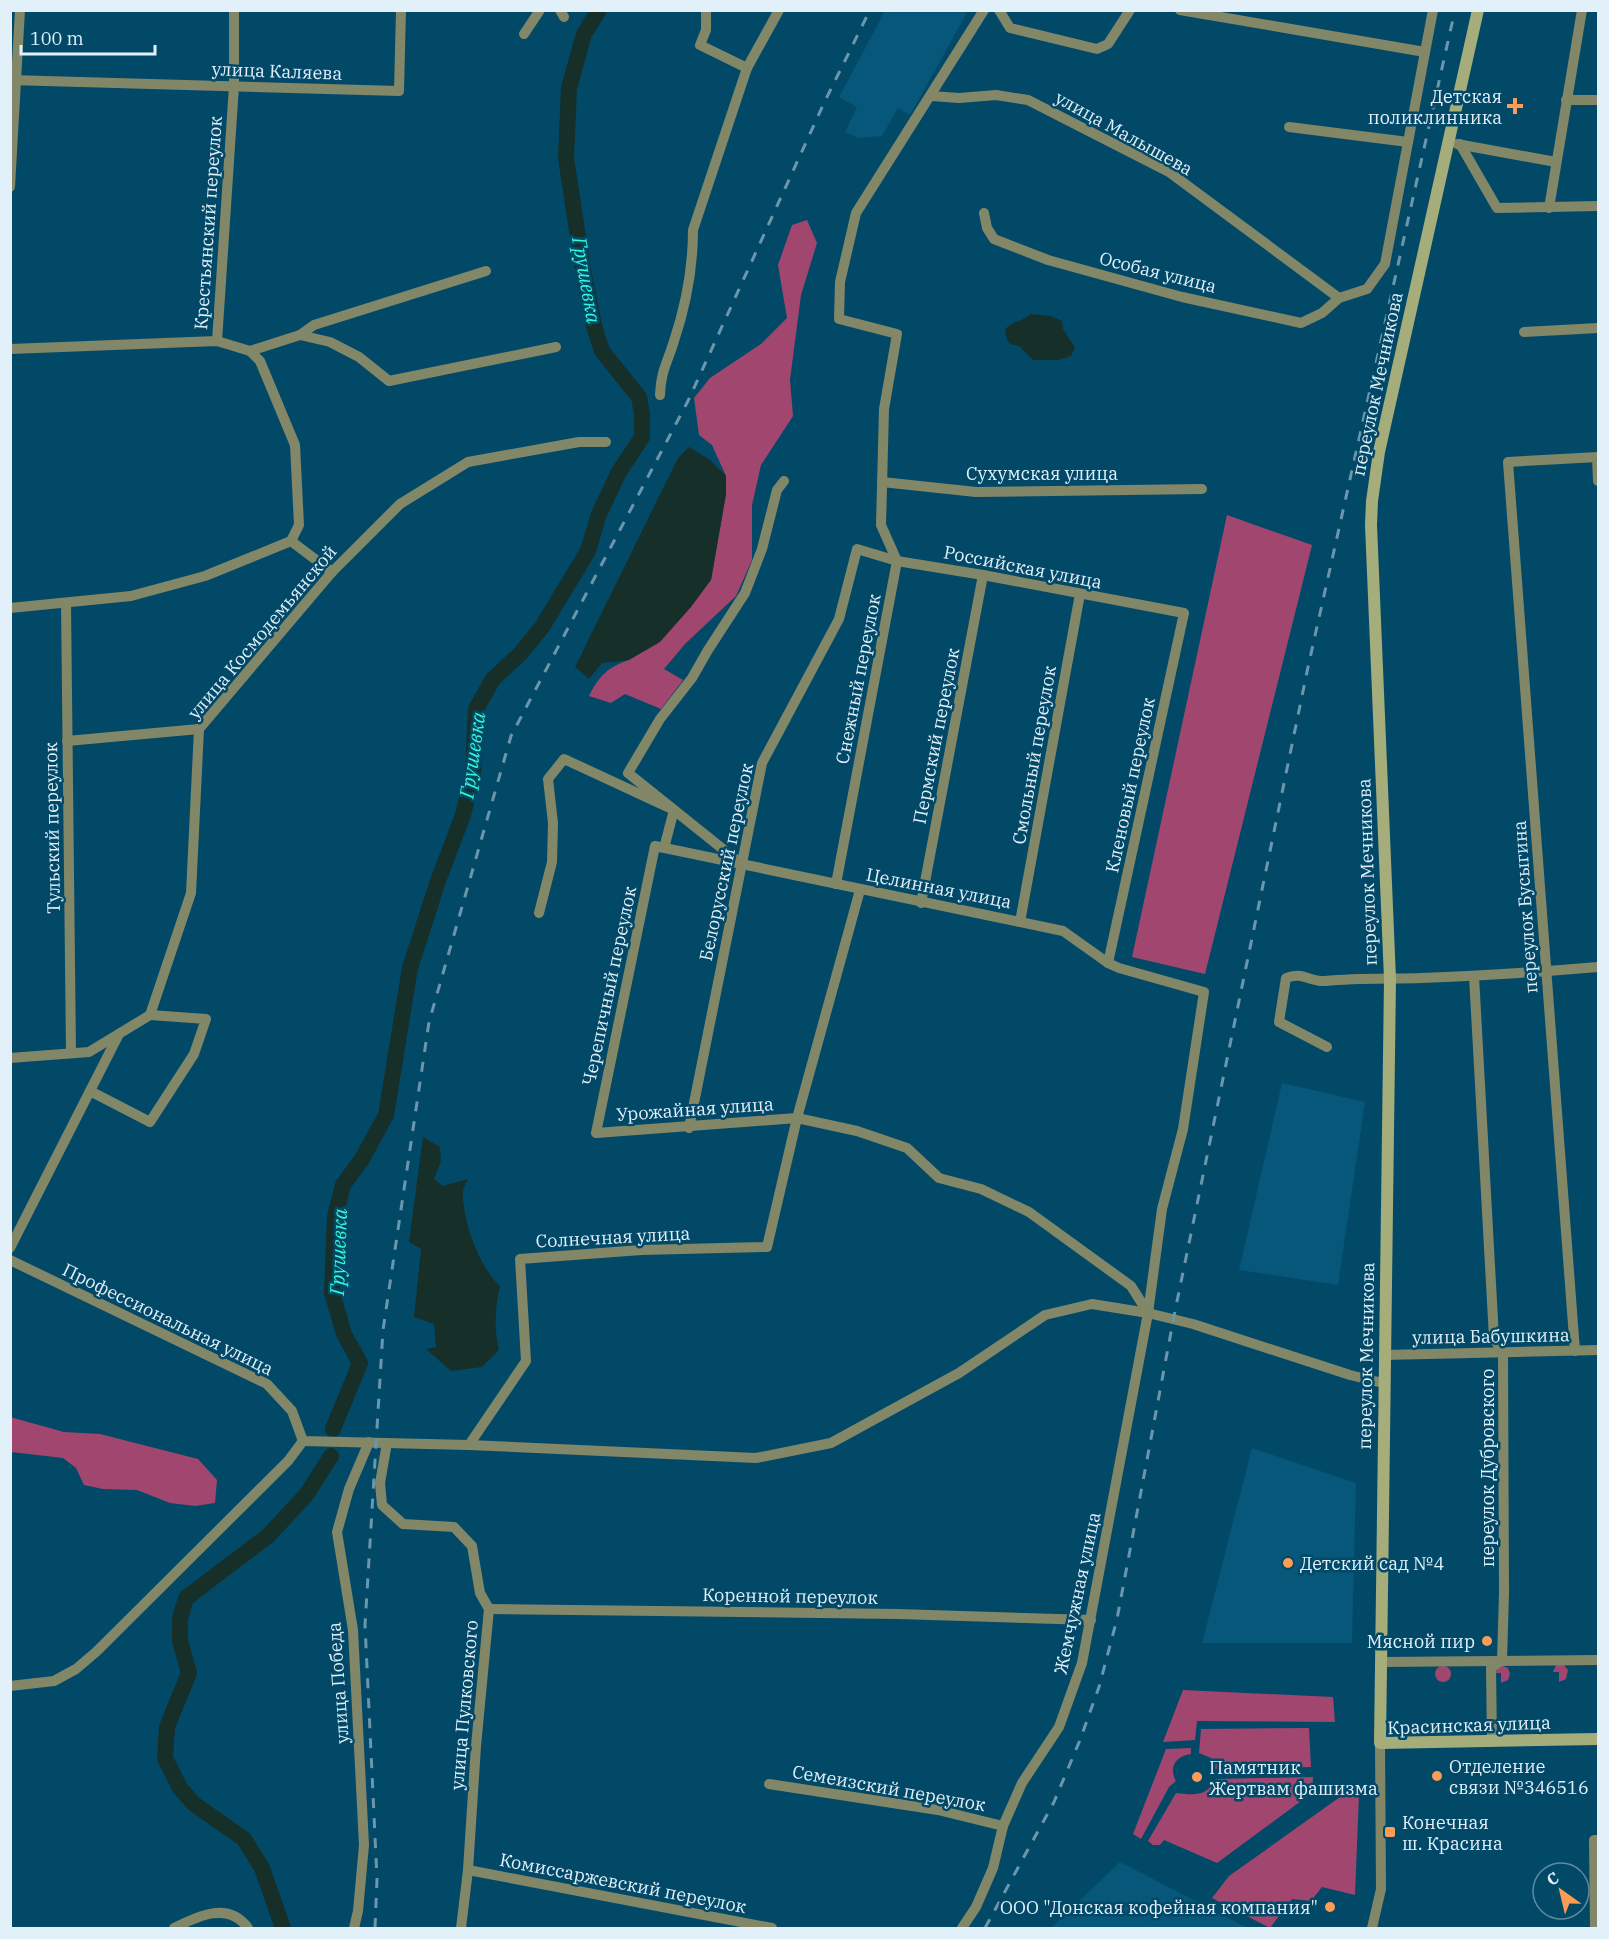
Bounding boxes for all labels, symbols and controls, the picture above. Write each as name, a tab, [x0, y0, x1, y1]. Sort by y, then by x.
scale bar	[21, 18, 154, 56]
text: 100 m	[30, 27, 84, 50]
street label: улица Каляева	[211, 57, 343, 85]
place label: Детская поликлинника	[1368, 85, 1502, 129]
street label: улица Малышева	[1051, 86, 1197, 180]
marker: Детская поликлинника	[1506, 97, 1524, 115]
street label: Крестьянский переулок	[189, 115, 227, 331]
water label: Грушевка	[566, 234, 608, 325]
street label: Особая улица	[1097, 246, 1219, 298]
street label: переулок Мечникова	[1346, 290, 1408, 478]
street label: Сухумская улица	[966, 462, 1118, 485]
street label: улица Космодемьянской	[182, 540, 342, 724]
street label: Российская улица	[942, 540, 1104, 594]
street label: Снежный переулок	[830, 592, 886, 766]
street label: Пермский переулок	[908, 646, 964, 826]
street label: Смольный переулок	[1007, 663, 1061, 846]
street label: Кленовый переулок	[1100, 695, 1160, 875]
water label: Грушевка	[452, 710, 491, 801]
street label: Тульский переулок	[39, 741, 65, 914]
street label: Белорусский переулок	[694, 760, 758, 963]
street label: переулок Мечникова	[1352, 778, 1382, 966]
street label: переулок Бусыгина	[1507, 820, 1543, 994]
street label: Целинная улица	[864, 863, 1014, 913]
street label: Черепичный переулок	[577, 884, 642, 1088]
street label: Урожайная улица	[616, 1092, 775, 1126]
water label: Грушевка	[323, 1208, 353, 1297]
street label: Солнечная улица	[535, 1221, 691, 1253]
street label: Профессиональная улица	[59, 1258, 277, 1380]
street label: переулок Мечникова	[1353, 1262, 1379, 1450]
street label: улица Бабушкина	[1412, 1323, 1570, 1349]
street label: переулок Дубровского	[1476, 1369, 1499, 1567]
street label: Жемчужная улица	[1049, 1510, 1105, 1676]
place label: Детский сад №4	[1300, 1552, 1444, 1575]
marker: Детский сад №4	[1281, 1556, 1295, 1570]
street label: Коренной переулок	[702, 1583, 878, 1609]
street label: улица Пулковского	[445, 1619, 483, 1791]
street label: улица Победа	[322, 1621, 354, 1745]
place label: Мясной пир	[1367, 1630, 1475, 1653]
marker: Мясной пир	[1480, 1634, 1494, 1648]
street label: Красинская улица	[1387, 1711, 1551, 1739]
place label: Отделение связи №346516	[1449, 1755, 1589, 1799]
place label: Памятник Жертвам фашизма	[1209, 1756, 1378, 1800]
street label: Семеизский переулок	[791, 1760, 988, 1816]
marker: Отделение связи №346516	[1430, 1769, 1444, 1783]
marker: Памятник Жертвам фашизма	[1190, 1770, 1204, 1784]
place label: Конечная ш. Красина	[1402, 1811, 1503, 1855]
marker: Конечная ш. Красина	[1383, 1825, 1397, 1839]
street label: Комиссаржевский переулок	[498, 1848, 749, 1918]
north arrow	[1531, 1861, 1591, 1921]
text: С	[1543, 1867, 1563, 1890]
place label: ООО "Донская кофейная компания"	[1000, 1896, 1318, 1919]
marker: ООО "Донская кофейная компания"	[1323, 1900, 1337, 1914]

